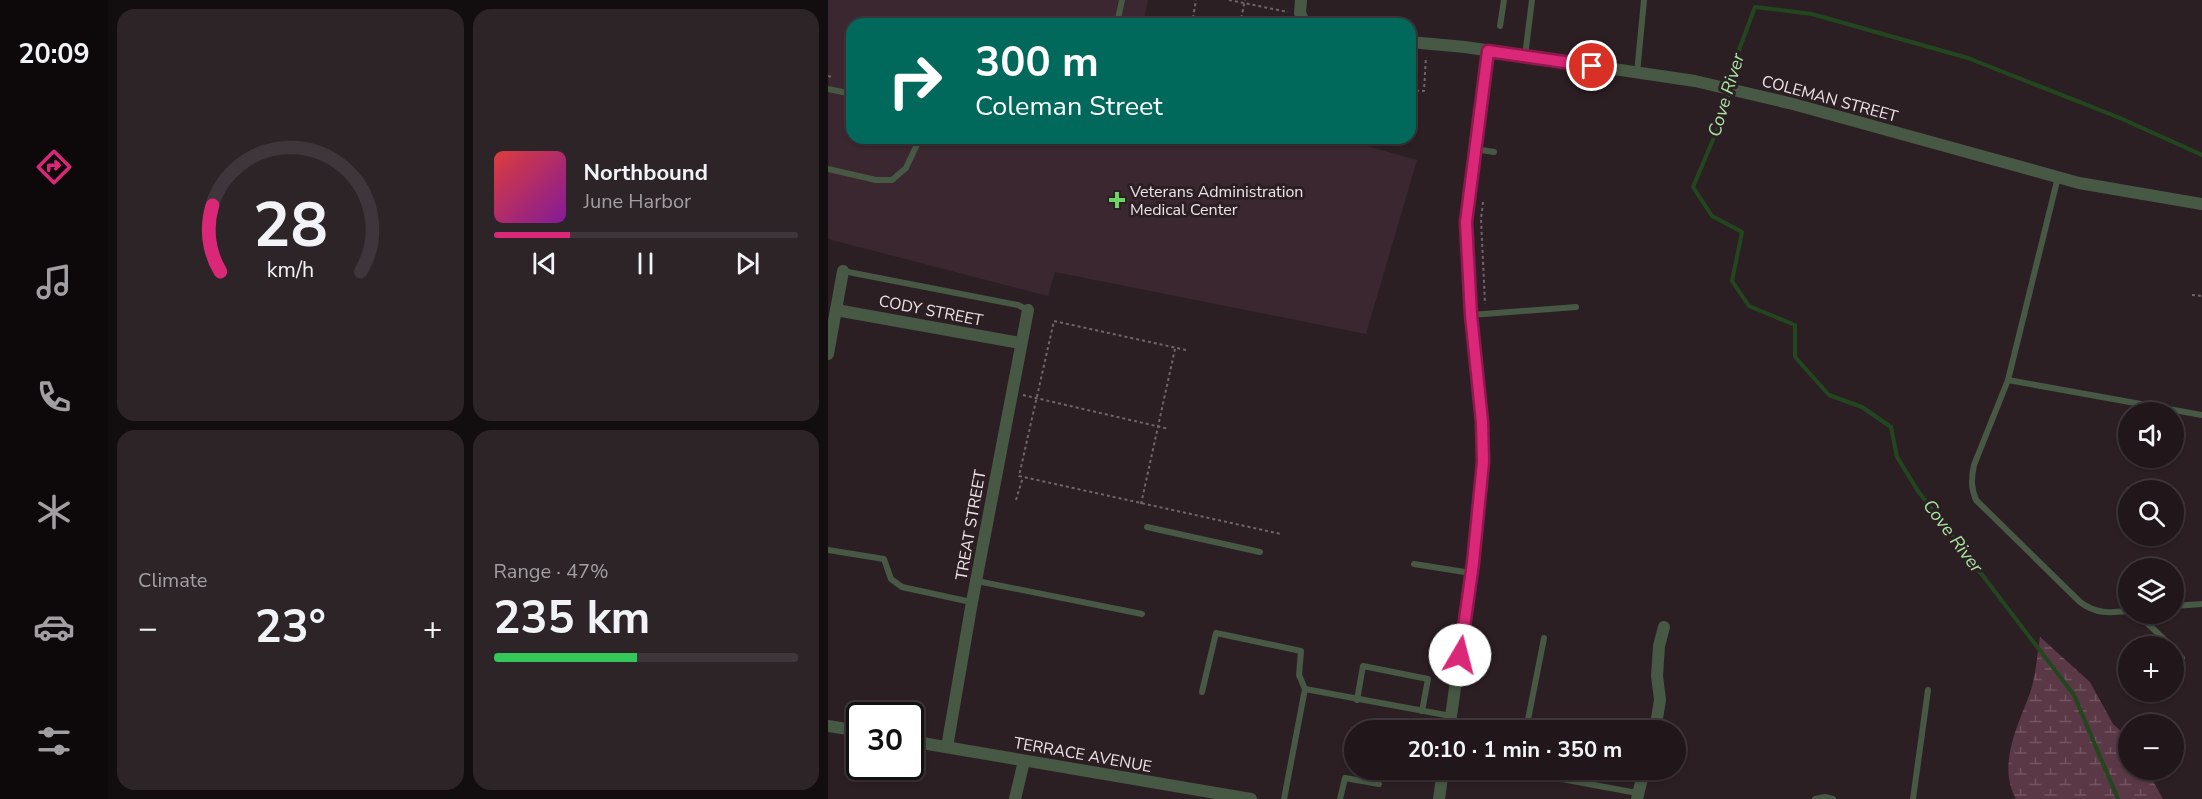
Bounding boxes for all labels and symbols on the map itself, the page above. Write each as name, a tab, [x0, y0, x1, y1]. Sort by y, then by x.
pin	[1566, 40, 1617, 91]
water label: Cove River	[1702, 50, 1750, 140]
street label: COLEMAN STREET	[1759, 70, 1901, 128]
place label: Veterans Administration Medical Center	[1129, 181, 1303, 221]
marker: Veterans Administration Medical Center	[1108, 191, 1126, 209]
street label: CODY STREET	[877, 290, 985, 332]
street label: TREAT STREET	[950, 468, 992, 582]
water label: Cove River	[1918, 494, 1989, 578]
position arrow	[1428, 623, 1492, 687]
speed limit sign: 30	[846, 702, 924, 780]
street label: TERRACE AVENUE	[1012, 732, 1154, 778]

